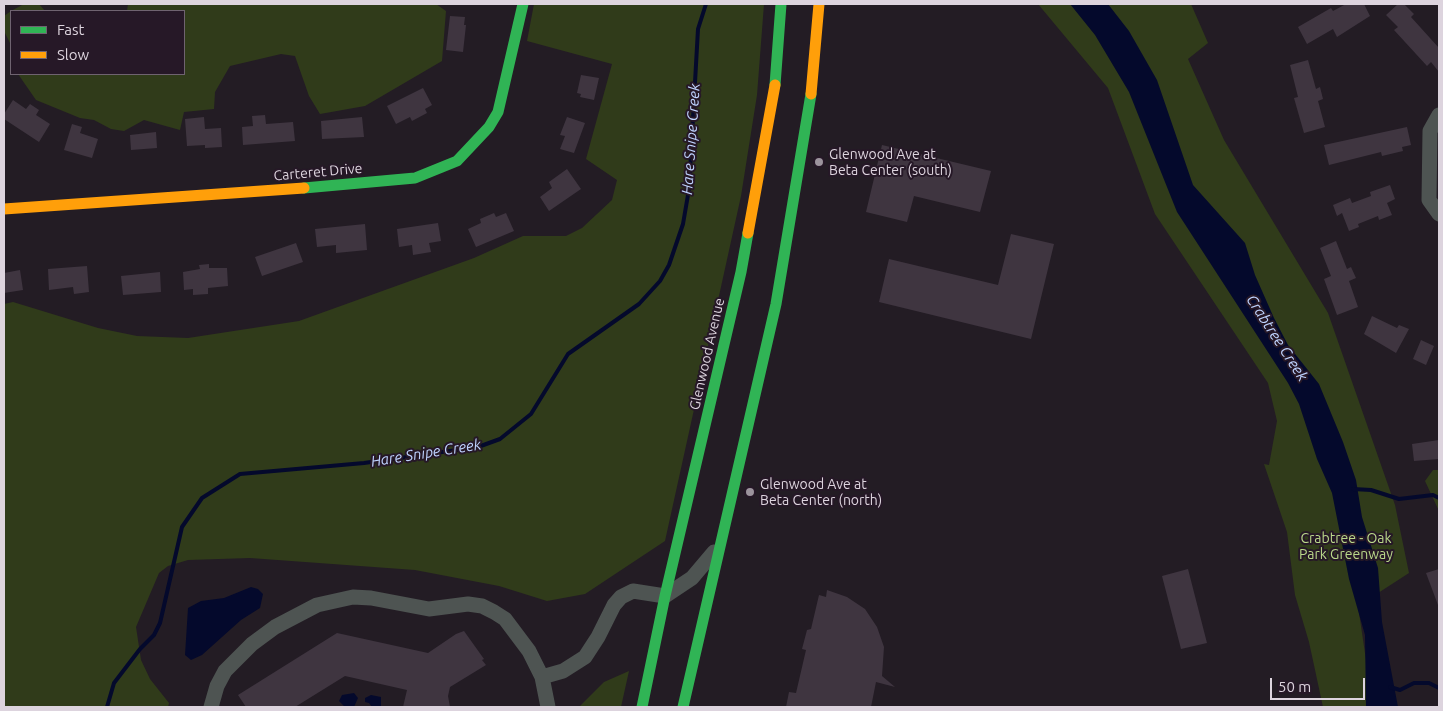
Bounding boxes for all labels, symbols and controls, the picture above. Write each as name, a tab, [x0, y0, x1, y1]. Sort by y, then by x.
legend	[10, 10, 185, 75]
text: Fast	[57, 21, 84, 38]
text: Slow	[57, 46, 89, 63]
water label: Hare Snipe Creek	[678, 83, 704, 195]
place label: Glenwood Ave at Beta Center (south)	[829, 146, 952, 178]
marker: Glenwood Ave at Beta Center (south)	[813, 156, 825, 168]
street label: Carteret Drive	[273, 160, 363, 184]
water label: Crabtree Creek	[1242, 291, 1312, 385]
street label: Glenwood Avenue	[686, 296, 728, 412]
water label: Hare Snipe Creek	[369, 435, 483, 471]
place label: Glenwood Ave at Beta Center (north)	[760, 476, 882, 508]
marker: Glenwood Ave at Beta Center (north)	[744, 486, 756, 498]
park label: Crabtree - Oak Park Greenway	[1299, 530, 1393, 562]
scale bar	[1273, 668, 1368, 700]
text: 50 m	[1278, 678, 1311, 695]

